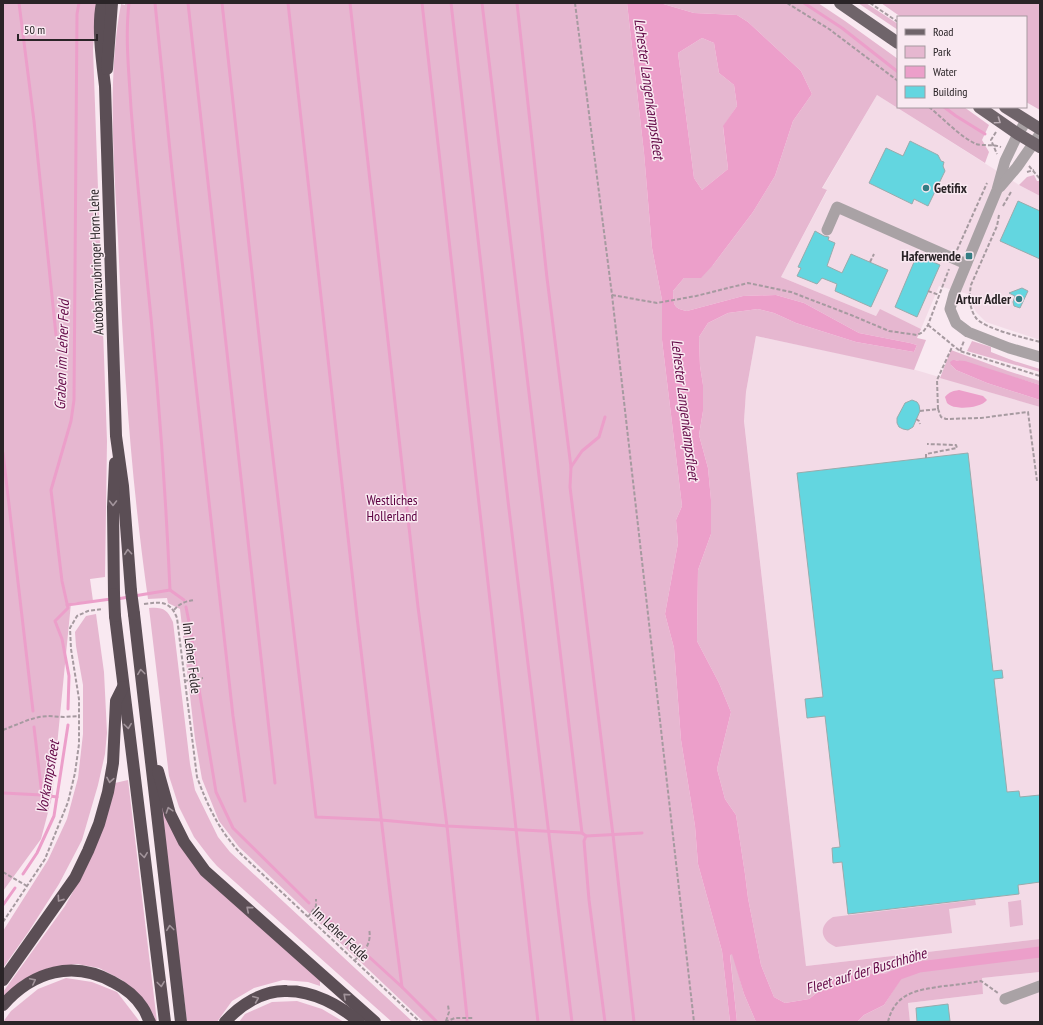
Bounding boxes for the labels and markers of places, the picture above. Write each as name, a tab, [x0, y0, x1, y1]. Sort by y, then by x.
place label: Getifix	[934, 179, 968, 197]
marker: Getifix	[921, 183, 931, 193]
place label: Haferwende	[901, 247, 961, 265]
marker: Haferwende	[964, 251, 974, 261]
place label: Artur Adler	[955, 290, 1012, 308]
marker: Artur Adler	[1014, 294, 1024, 304]

